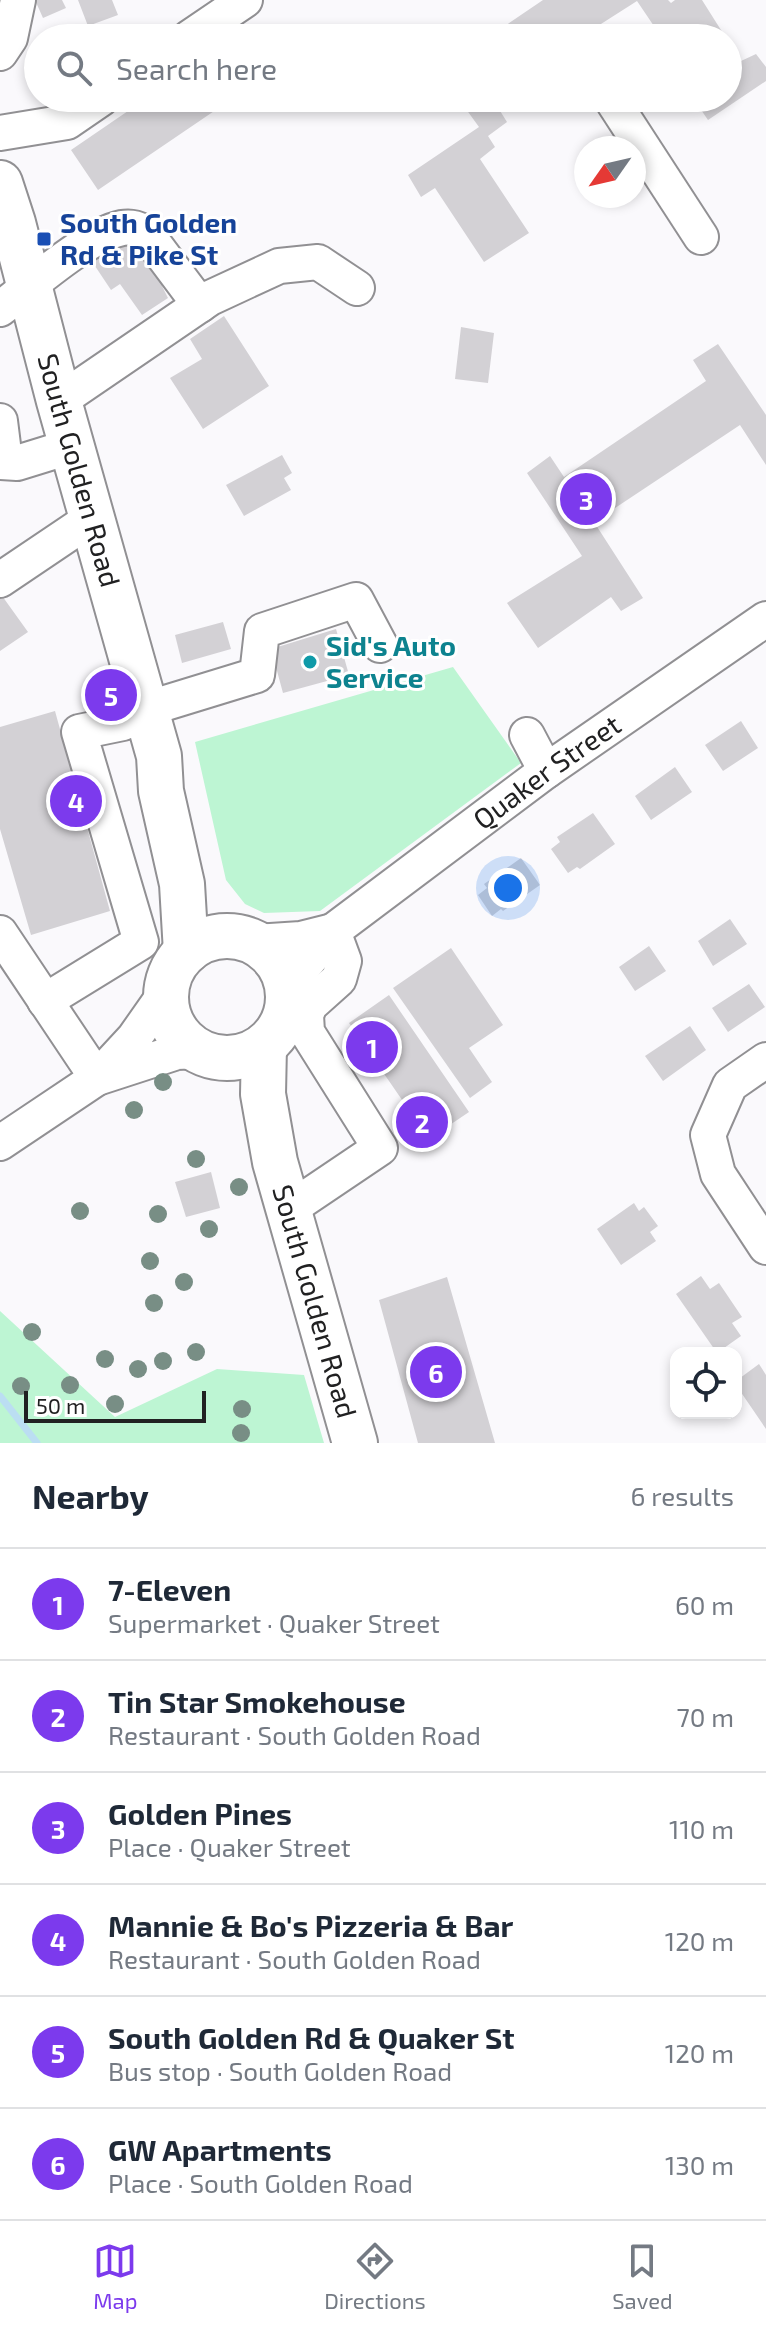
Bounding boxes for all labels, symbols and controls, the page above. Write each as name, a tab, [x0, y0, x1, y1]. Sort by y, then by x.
search box	[24, 24, 742, 112]
icon: search	[52, 46, 96, 90]
text: Search here	[116, 50, 277, 86]
north arrow	[574, 136, 646, 208]
place label: South Golden Rd & Pike St	[60, 205, 237, 271]
marker: South Golden Rd & Pike St	[35, 230, 53, 248]
street label: South Golden Road	[31, 350, 129, 591]
pin: 3	[560, 469, 612, 529]
place label: Sid's Auto Service	[326, 628, 456, 694]
marker: Sid's Auto Service	[301, 653, 319, 671]
pin: 5	[85, 665, 137, 725]
street label: Quaker Street	[466, 707, 627, 836]
pin: 4	[50, 771, 102, 831]
your location	[488, 868, 528, 908]
pin: 1	[346, 1017, 398, 1077]
pin: 2	[396, 1092, 448, 1152]
street label: South Golden Road	[266, 1181, 365, 1422]
pin: 6	[410, 1342, 462, 1402]
map controls	[670, 1347, 742, 1419]
button: locate	[670, 1347, 742, 1419]
scale bar	[24, 1387, 206, 1423]
text: 50 m	[36, 1392, 85, 1418]
text: Nearby	[32, 1475, 149, 1516]
text: 6 results	[631, 1480, 734, 1511]
text: 7-Eleven	[108, 1571, 231, 1607]
text: 1	[52, 1589, 64, 1620]
text: 60 m	[675, 1589, 734, 1620]
text: Supermarket · Quaker Street	[108, 1607, 440, 1638]
text: Tin Star Smokehouse	[108, 1683, 406, 1719]
text: 2	[50, 1701, 66, 1732]
text: 70 m	[676, 1701, 734, 1732]
text: Restaurant · South Golden Road	[108, 1719, 481, 1750]
text: Golden Pines	[108, 1795, 292, 1831]
text: 3	[51, 1813, 65, 1844]
text: 110 m	[669, 1813, 734, 1844]
text: Place · Quaker Street	[108, 1831, 351, 1862]
text: Mannie & Bo's Pizzeria & Bar	[108, 1907, 513, 1943]
text: 4	[50, 1925, 66, 1956]
text: 120 m	[665, 1925, 734, 1956]
text: Restaurant · South Golden Road	[108, 1943, 481, 1974]
text: South Golden Rd & Quaker St	[108, 2019, 515, 2055]
text: 5	[51, 2037, 65, 2068]
text: 120 m	[665, 2037, 734, 2068]
text: Bus stop · South Golden Road	[108, 2055, 452, 2086]
text: GW Apartments	[108, 2131, 332, 2167]
text: 6	[50, 2149, 66, 2180]
text: 130 m	[665, 2149, 734, 2180]
text: Place · South Golden Road	[108, 2167, 413, 2198]
tab: Map	[93, 2239, 137, 2313]
tab: Directions	[324, 2239, 426, 2313]
tab: Saved	[612, 2239, 673, 2313]

